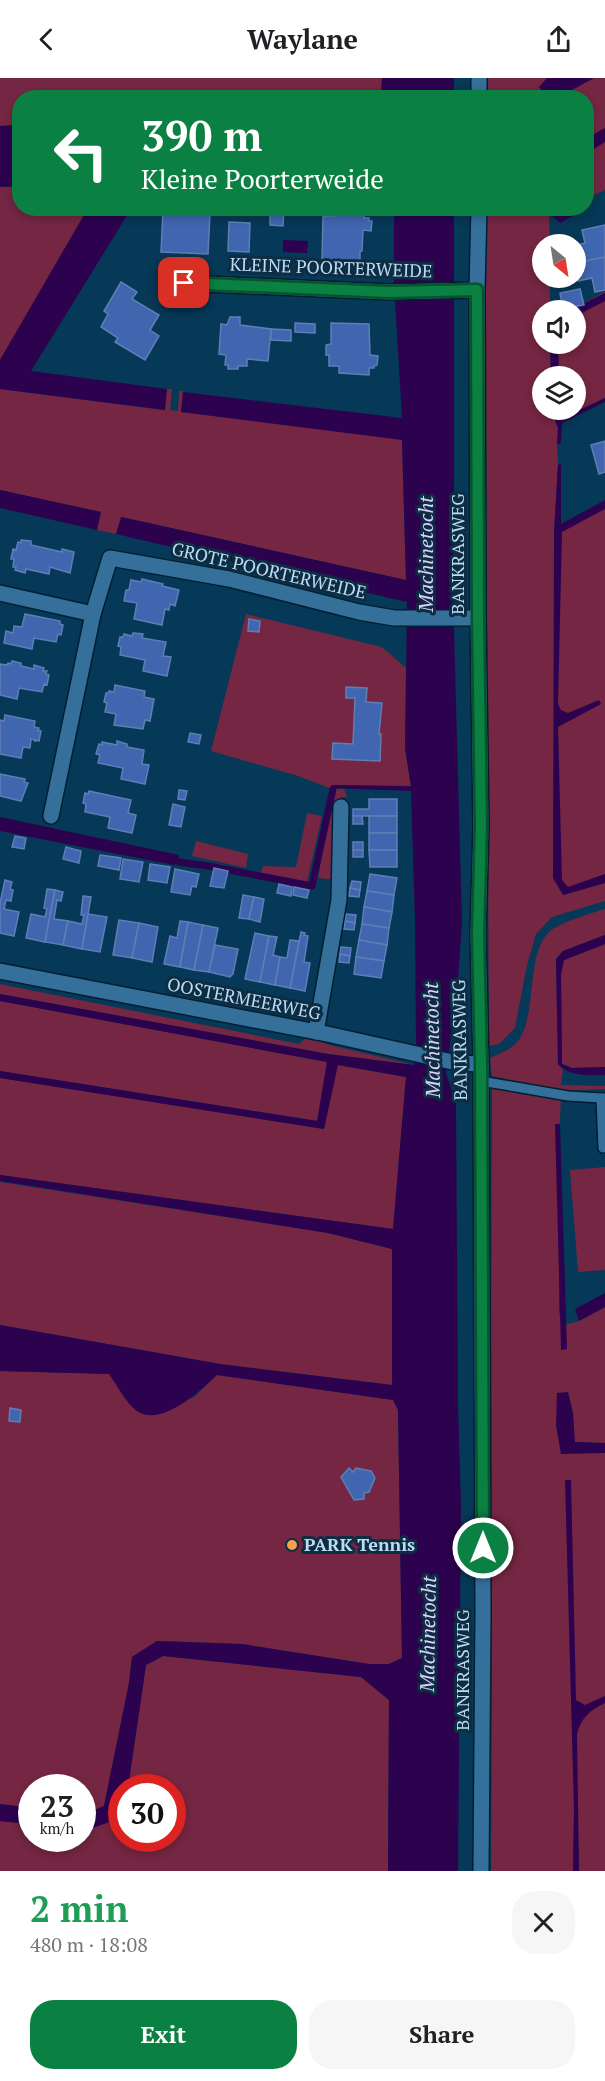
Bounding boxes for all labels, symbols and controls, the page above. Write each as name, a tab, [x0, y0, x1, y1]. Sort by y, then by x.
text: Waylane	[247, 21, 358, 57]
icon: back	[30, 23, 63, 56]
icon: share	[542, 23, 575, 56]
text: 390 m	[141, 107, 262, 163]
icon: left	[42, 114, 120, 192]
text: Kleine Poorterweide	[141, 161, 384, 197]
north arrow	[532, 234, 586, 288]
map controls	[532, 234, 586, 420]
street label: KLEINE POORTERWEIDE	[229, 251, 433, 283]
pin	[158, 257, 209, 308]
icon: arrive	[167, 266, 200, 299]
button: sound	[532, 300, 586, 354]
button: layers	[532, 366, 586, 420]
street label: BANKRASWEG	[445, 493, 469, 615]
water label: Machinetocht	[412, 495, 439, 613]
street label: GROTE POORTERWEIDE	[170, 536, 369, 604]
street label: OOSTERMEERWEG	[165, 971, 324, 1025]
street label: BANKRASWEG	[446, 979, 472, 1101]
water label: Machinetocht	[417, 981, 446, 1099]
position arrow	[451, 1516, 515, 1580]
place label: PARK Tennis	[304, 1532, 415, 1556]
marker: PARK Tennis	[285, 1538, 299, 1552]
water label: Machinetocht	[413, 1575, 442, 1693]
street label: BANKRASWEG	[450, 1609, 474, 1731]
speed limit sign: 30	[108, 1774, 186, 1852]
text: 23	[40, 1786, 74, 1826]
text: km/h	[40, 1818, 74, 1838]
text: 2 min	[30, 1885, 128, 1932]
button: close	[512, 1891, 575, 1954]
text: 480 m · 18:08	[30, 1931, 148, 1958]
button: Exit	[30, 2000, 297, 2069]
button: Share	[309, 2000, 575, 2069]

